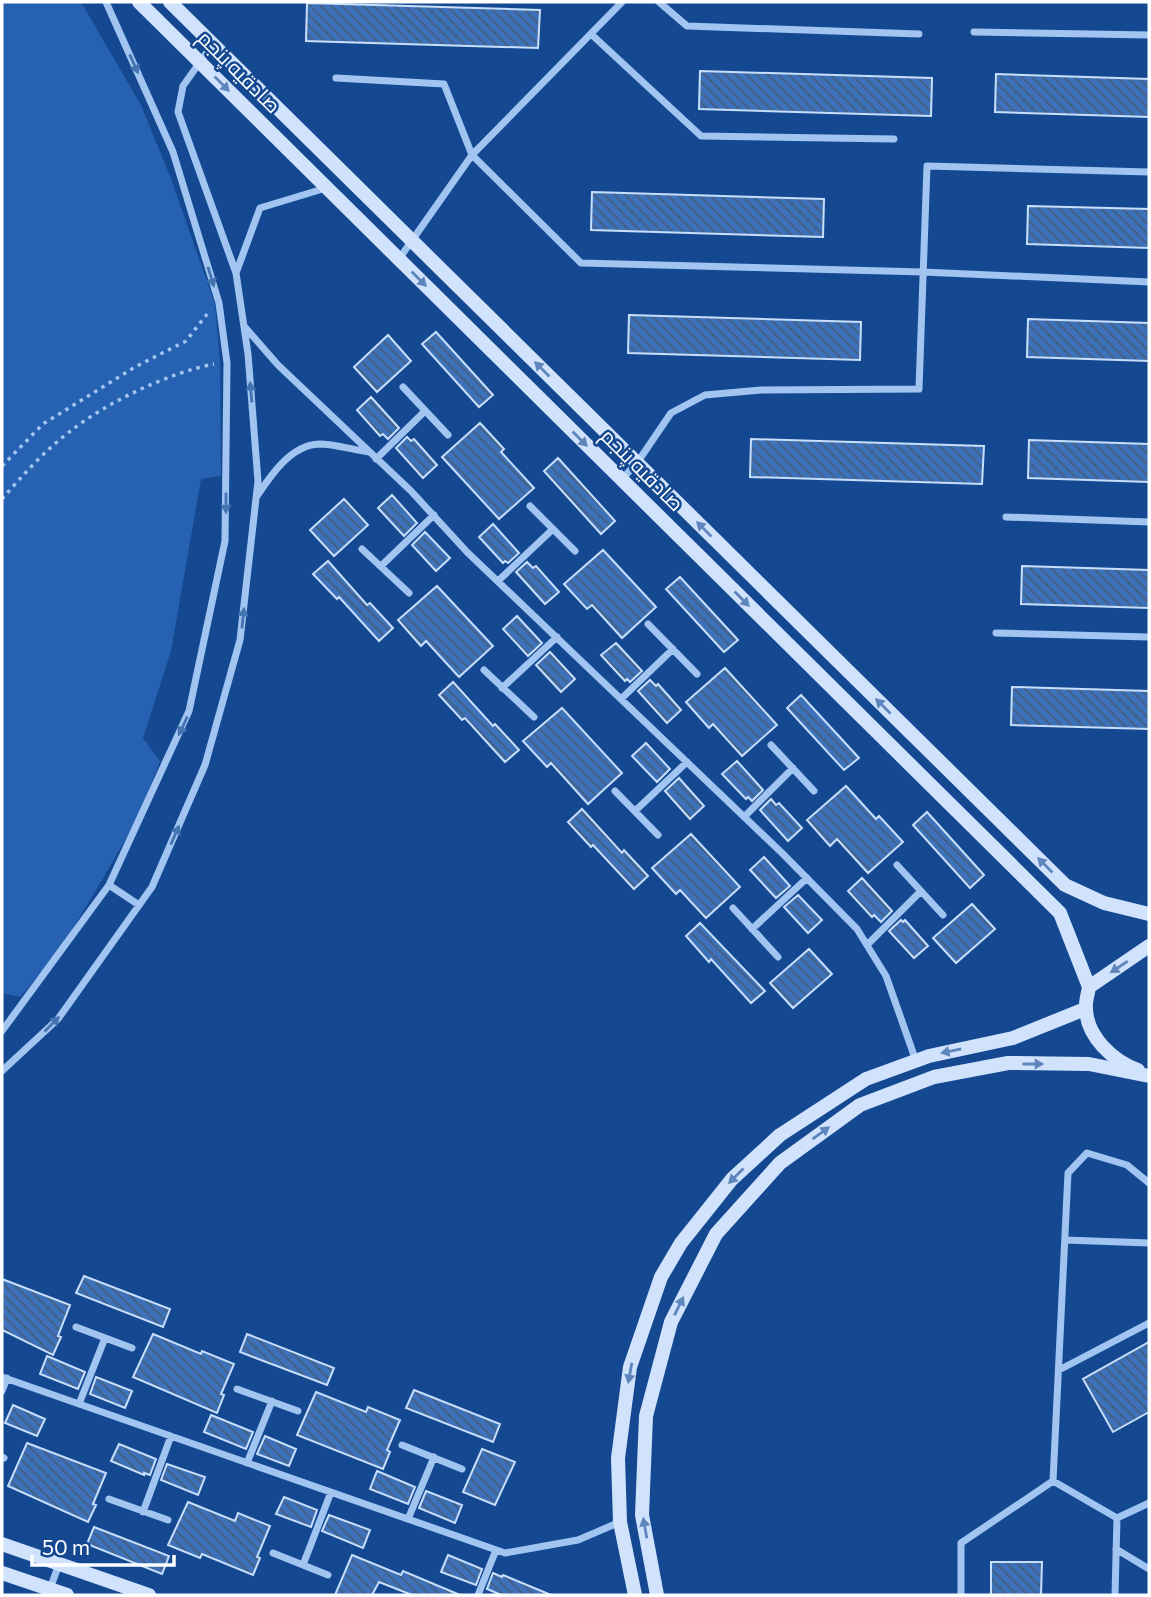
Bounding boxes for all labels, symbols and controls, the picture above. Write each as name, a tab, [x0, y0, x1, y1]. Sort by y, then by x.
street label: صادقیه پنجم	[191, 24, 287, 120]
one-way arrow	[128, 54, 140, 74]
one-way arrow	[213, 76, 230, 92]
one-way arrow	[207, 267, 217, 288]
one-way arrow	[410, 270, 427, 287]
one-way arrow	[534, 361, 551, 377]
one-way arrow	[245, 381, 256, 403]
street label: صادقیه پنجم	[594, 422, 690, 518]
one-way arrow	[572, 430, 589, 447]
one-way arrow	[220, 493, 232, 515]
one-way arrow	[695, 520, 712, 537]
one-way arrow	[733, 590, 750, 606]
one-way arrow	[237, 607, 248, 629]
one-way arrow	[875, 698, 892, 714]
one-way arrow	[177, 715, 188, 736]
one-way arrow	[170, 824, 181, 845]
one-way arrow	[1037, 858, 1054, 874]
one-way arrow	[1110, 960, 1128, 974]
one-way arrow	[43, 1016, 60, 1033]
one-way arrow	[940, 1046, 962, 1057]
one-way arrow	[1023, 1058, 1045, 1070]
one-way arrow	[812, 1126, 830, 1140]
one-way arrow	[728, 1167, 745, 1183]
one-way arrow	[673, 1296, 684, 1316]
one-way arrow	[624, 1362, 635, 1384]
one-way arrow	[639, 1517, 650, 1539]
scale bar	[32, 1524, 173, 1568]
text: 50 m	[42, 1534, 90, 1559]

